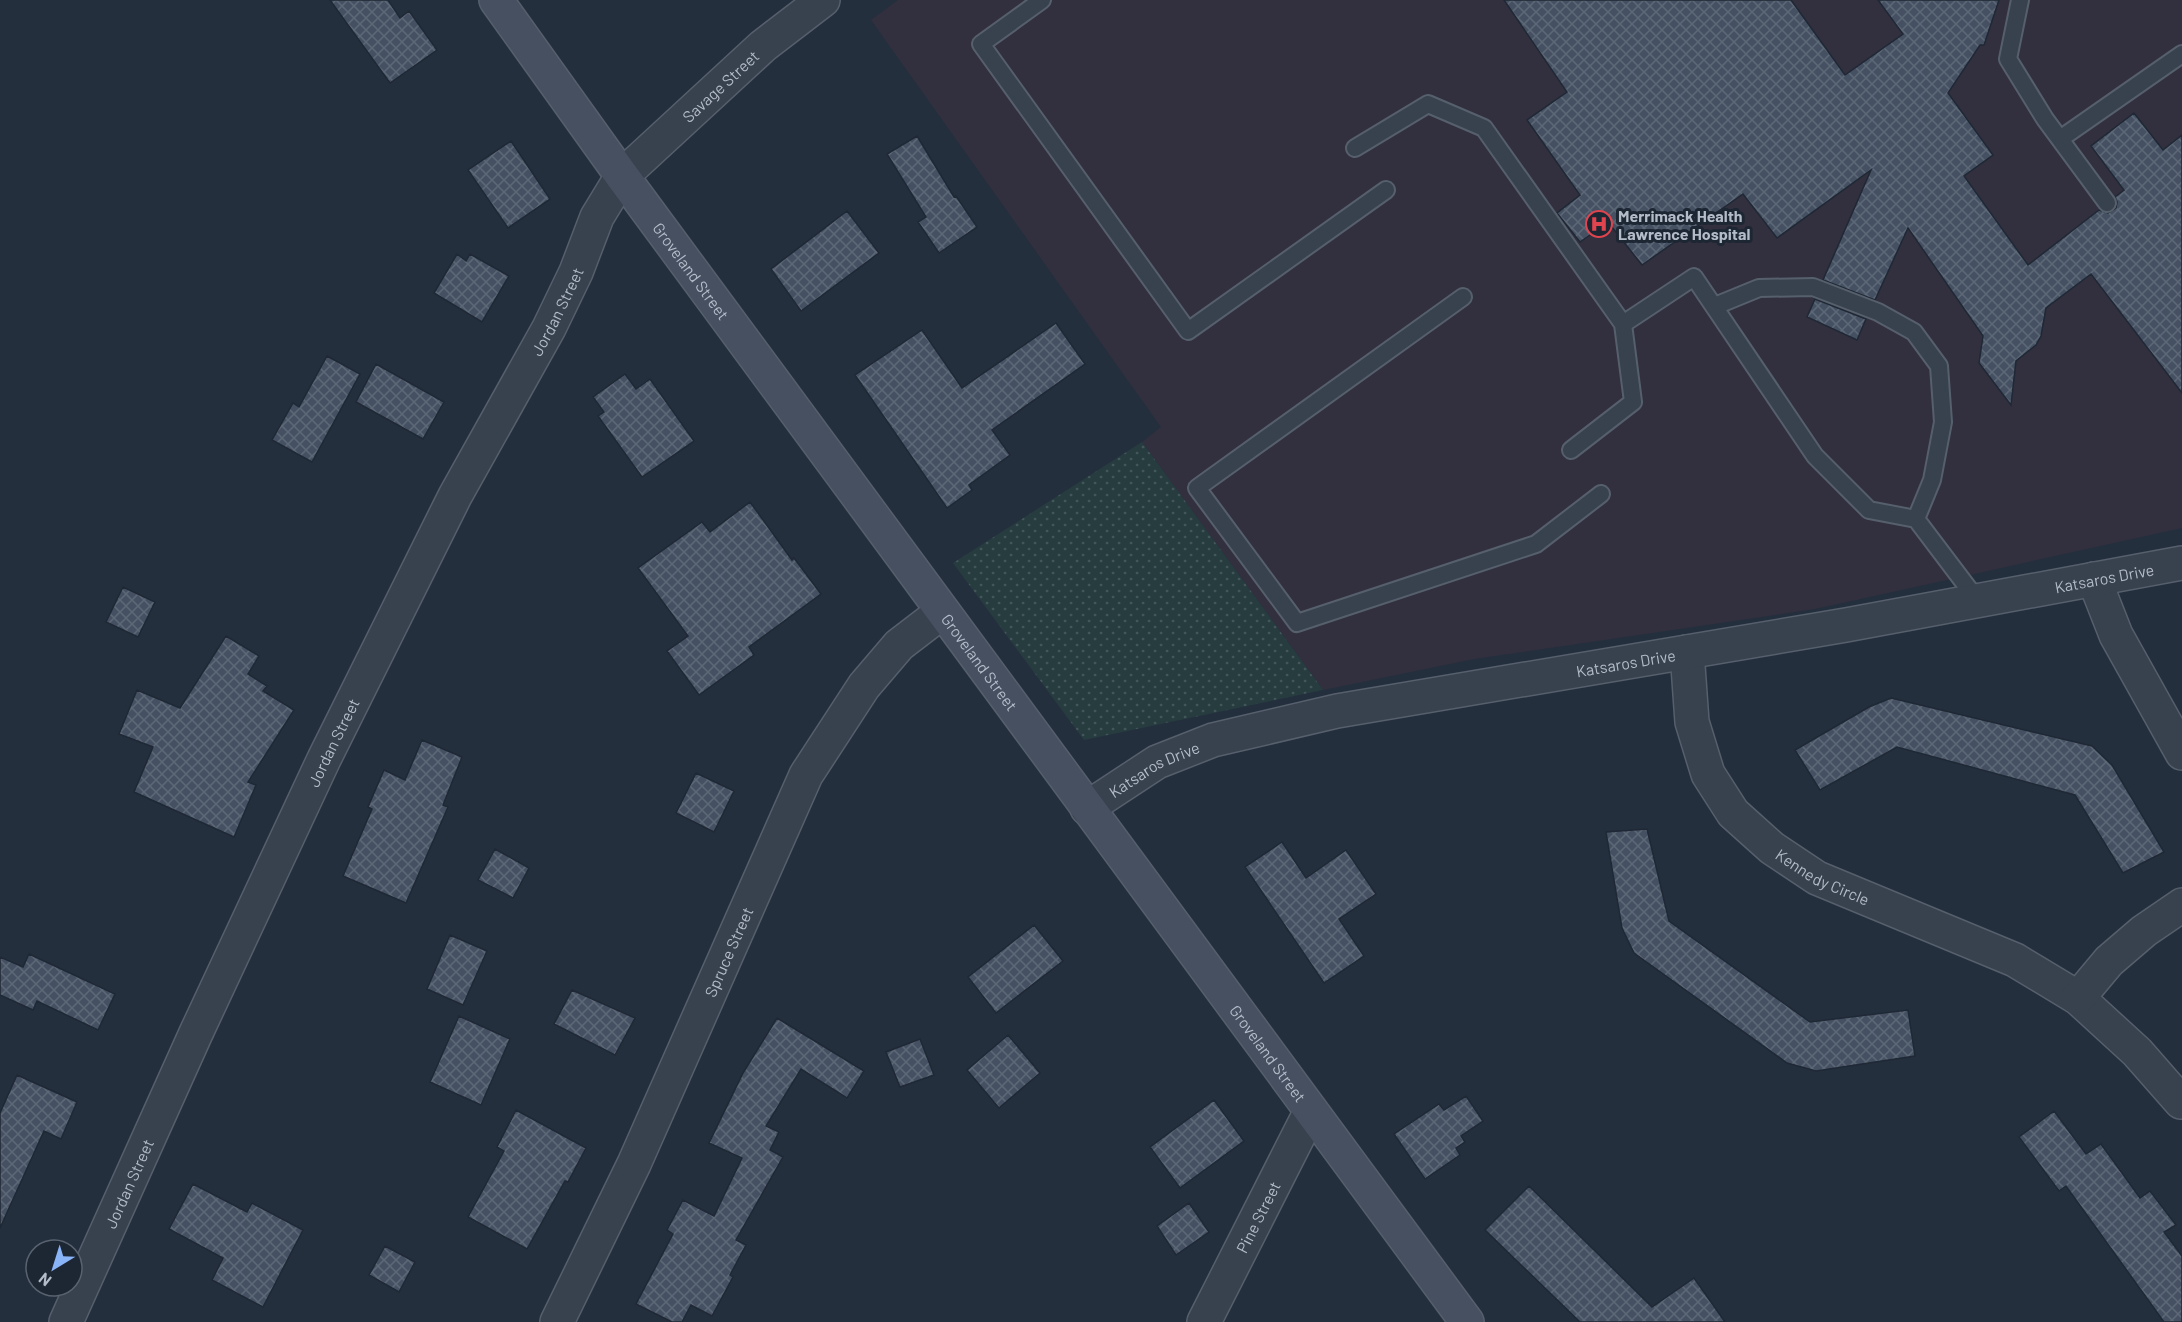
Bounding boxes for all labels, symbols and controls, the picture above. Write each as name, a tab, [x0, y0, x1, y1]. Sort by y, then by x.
street label: Savage Street	[678, 46, 762, 126]
place label: Merrimack Health Lawrence Hospital	[1618, 206, 1750, 243]
hospital icon: Merrimack Health Lawrence Hospital	[1584, 209, 1614, 239]
street label: Groveland Street	[650, 218, 734, 323]
street label: Jordan Street	[526, 265, 586, 359]
street label: Katsaros Drive	[2053, 559, 2155, 596]
street label: Groveland Street	[938, 609, 1022, 714]
street label: Katsaros Drive	[1574, 644, 1677, 680]
street label: Jordan Street	[303, 695, 362, 790]
street label: Katsaros Drive	[1105, 737, 1202, 801]
street label: Kennedy Circle	[1773, 844, 1873, 908]
street label: Spruce Street	[700, 904, 756, 999]
street label: Groveland Street	[1227, 1001, 1311, 1105]
street label: Jordan Street	[100, 1136, 157, 1231]
street label: Pine Street	[1231, 1178, 1283, 1256]
north arrow	[24, 1238, 84, 1298]
text: N	[34, 1269, 54, 1291]

